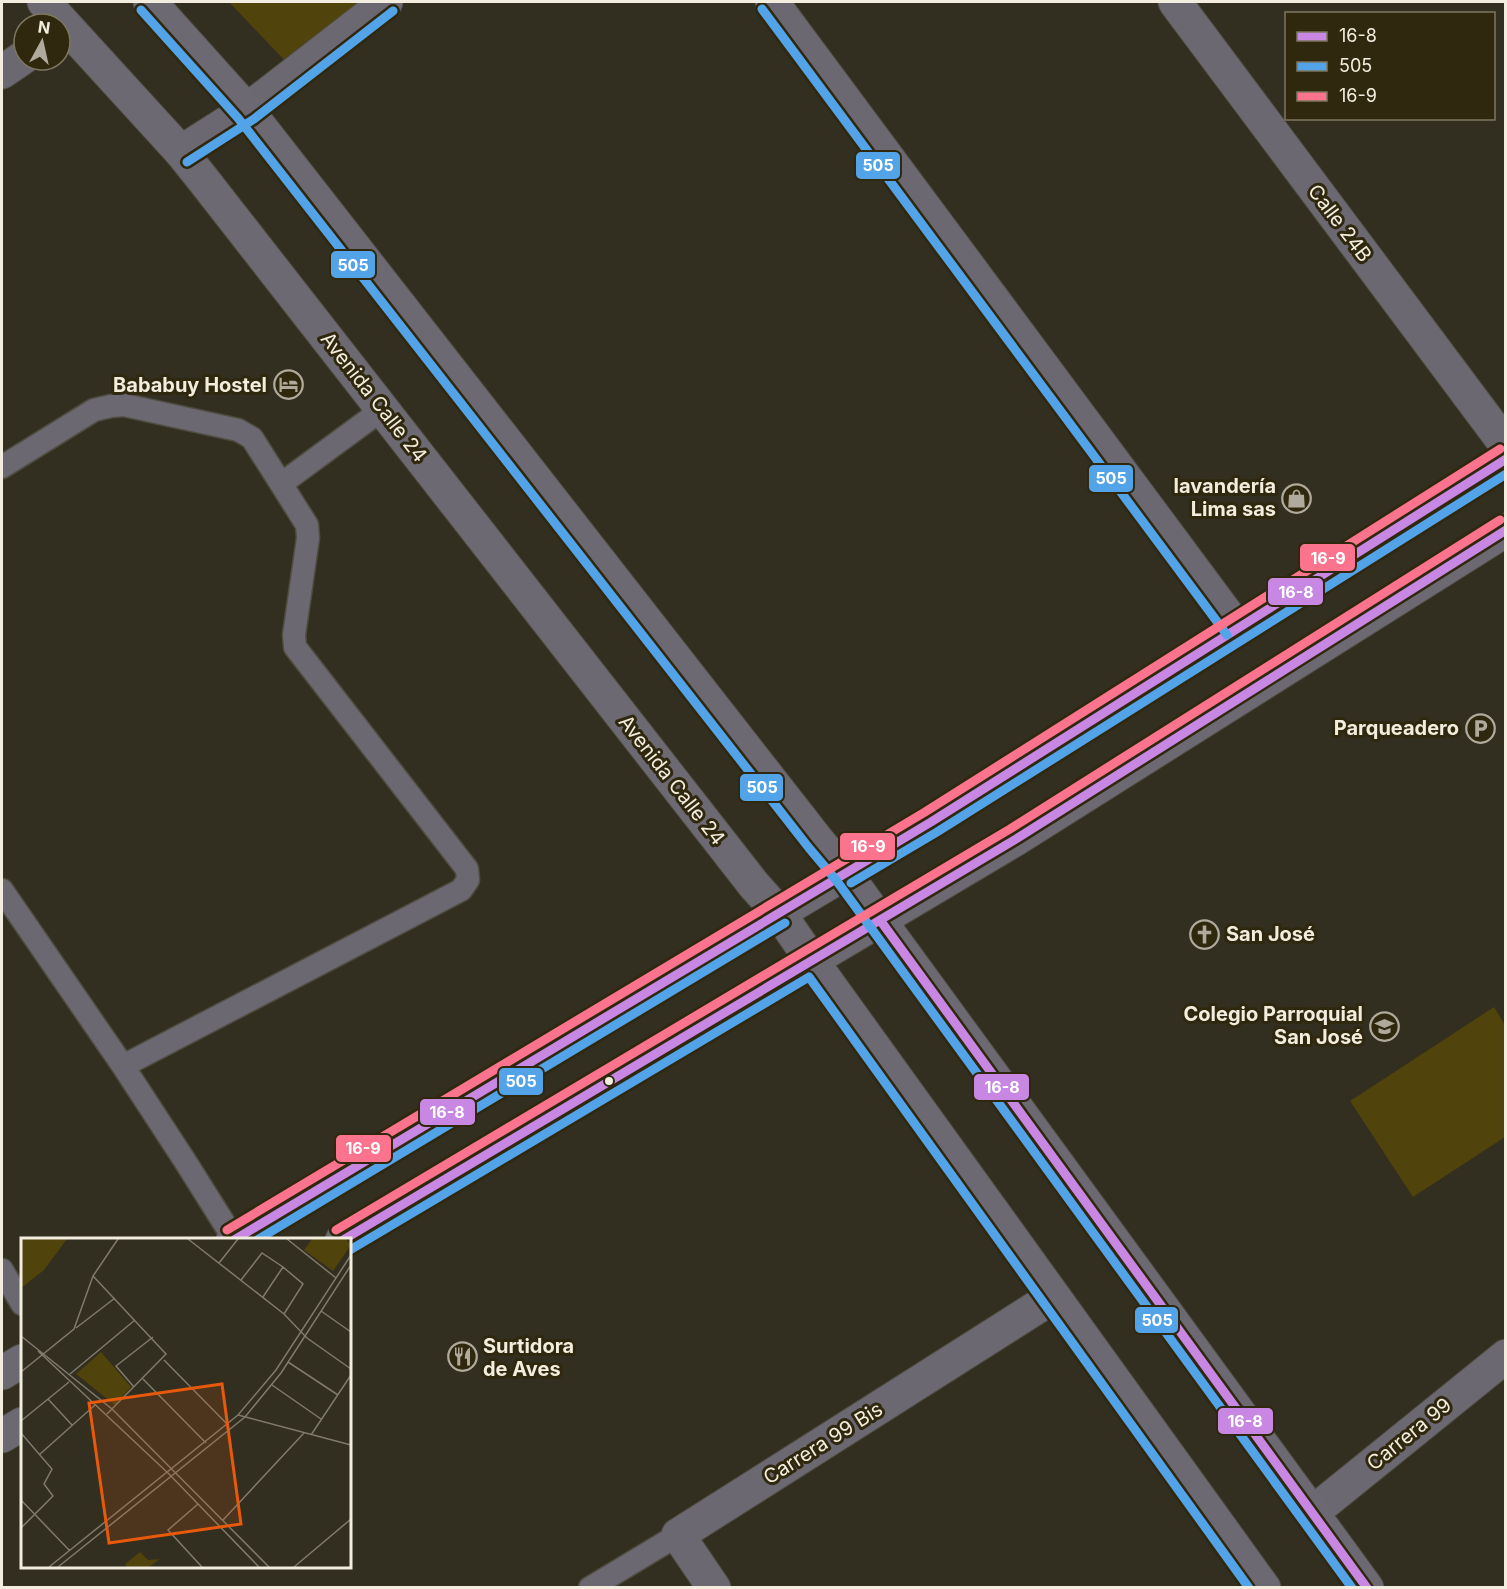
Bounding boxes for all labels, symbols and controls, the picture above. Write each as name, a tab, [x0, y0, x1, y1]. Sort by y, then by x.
north arrow	[12, 12, 72, 72]
legend	[1285, 12, 1495, 120]
text: N	[37, 16, 52, 38]
text: 16-8	[1339, 25, 1377, 46]
text: 505	[1339, 55, 1372, 76]
text: 16-9	[1339, 85, 1377, 106]
line badge: 505	[855, 151, 901, 180]
text: 505	[862, 155, 894, 175]
street label: Calle 24B	[1303, 180, 1377, 266]
line badge: 505	[330, 250, 376, 279]
text: 505	[337, 255, 369, 275]
street label: Avenida Calle 24	[316, 327, 432, 467]
hotel icon: Bababuy Hostel	[272, 369, 304, 401]
place label: Bababuy Hostel	[113, 373, 267, 397]
line badge: 505	[1088, 464, 1134, 493]
text: 505	[1095, 468, 1127, 488]
place label: lavandería Lima sas	[1174, 474, 1276, 521]
shop icon: lavandería Lima sas	[1281, 482, 1313, 514]
line badge: 16-9	[1299, 543, 1356, 572]
text: 16-9	[1310, 548, 1346, 568]
line badge: 16-8	[1267, 577, 1324, 606]
text: 16-8	[1278, 582, 1314, 602]
street label: Avenida Calle 24	[614, 710, 730, 850]
parking icon: Parqueadero	[1464, 712, 1496, 744]
place label: Parqueadero	[1334, 716, 1459, 740]
line badge: 505	[739, 773, 784, 802]
text: 505	[746, 777, 778, 797]
line badge: 16-9	[839, 832, 896, 861]
text: 16-9	[850, 836, 886, 856]
church icon: San José	[1189, 918, 1221, 950]
place label: San José	[1226, 922, 1315, 946]
place label: Colegio Parroquial San José	[1184, 1002, 1363, 1049]
school or university icon: Colegio Parroquial San José	[1368, 1010, 1400, 1042]
line badge: 505	[498, 1067, 544, 1096]
text: 505	[505, 1071, 537, 1091]
line badge: 16-8	[973, 1073, 1030, 1101]
unlabelled marker	[603, 1075, 615, 1087]
text: 16-8	[984, 1077, 1020, 1097]
line badge: 16-8	[419, 1098, 476, 1126]
text: 16-8	[429, 1102, 465, 1122]
line badge: 16-9	[335, 1134, 392, 1163]
text: 16-9	[345, 1138, 381, 1158]
inset map	[21, 1238, 351, 1568]
line badge: 505	[1134, 1306, 1179, 1334]
text: 505	[1141, 1310, 1173, 1330]
place label: Surtidora de Aves	[483, 1334, 574, 1381]
restaurant icon: Surtidora de Aves	[446, 1341, 478, 1373]
street label: Carrera 99	[1362, 1393, 1456, 1475]
street label: Carrera 99 Bis	[759, 1397, 887, 1489]
line badge: 16-8	[1217, 1407, 1274, 1435]
text: 16-8	[1227, 1411, 1263, 1431]

